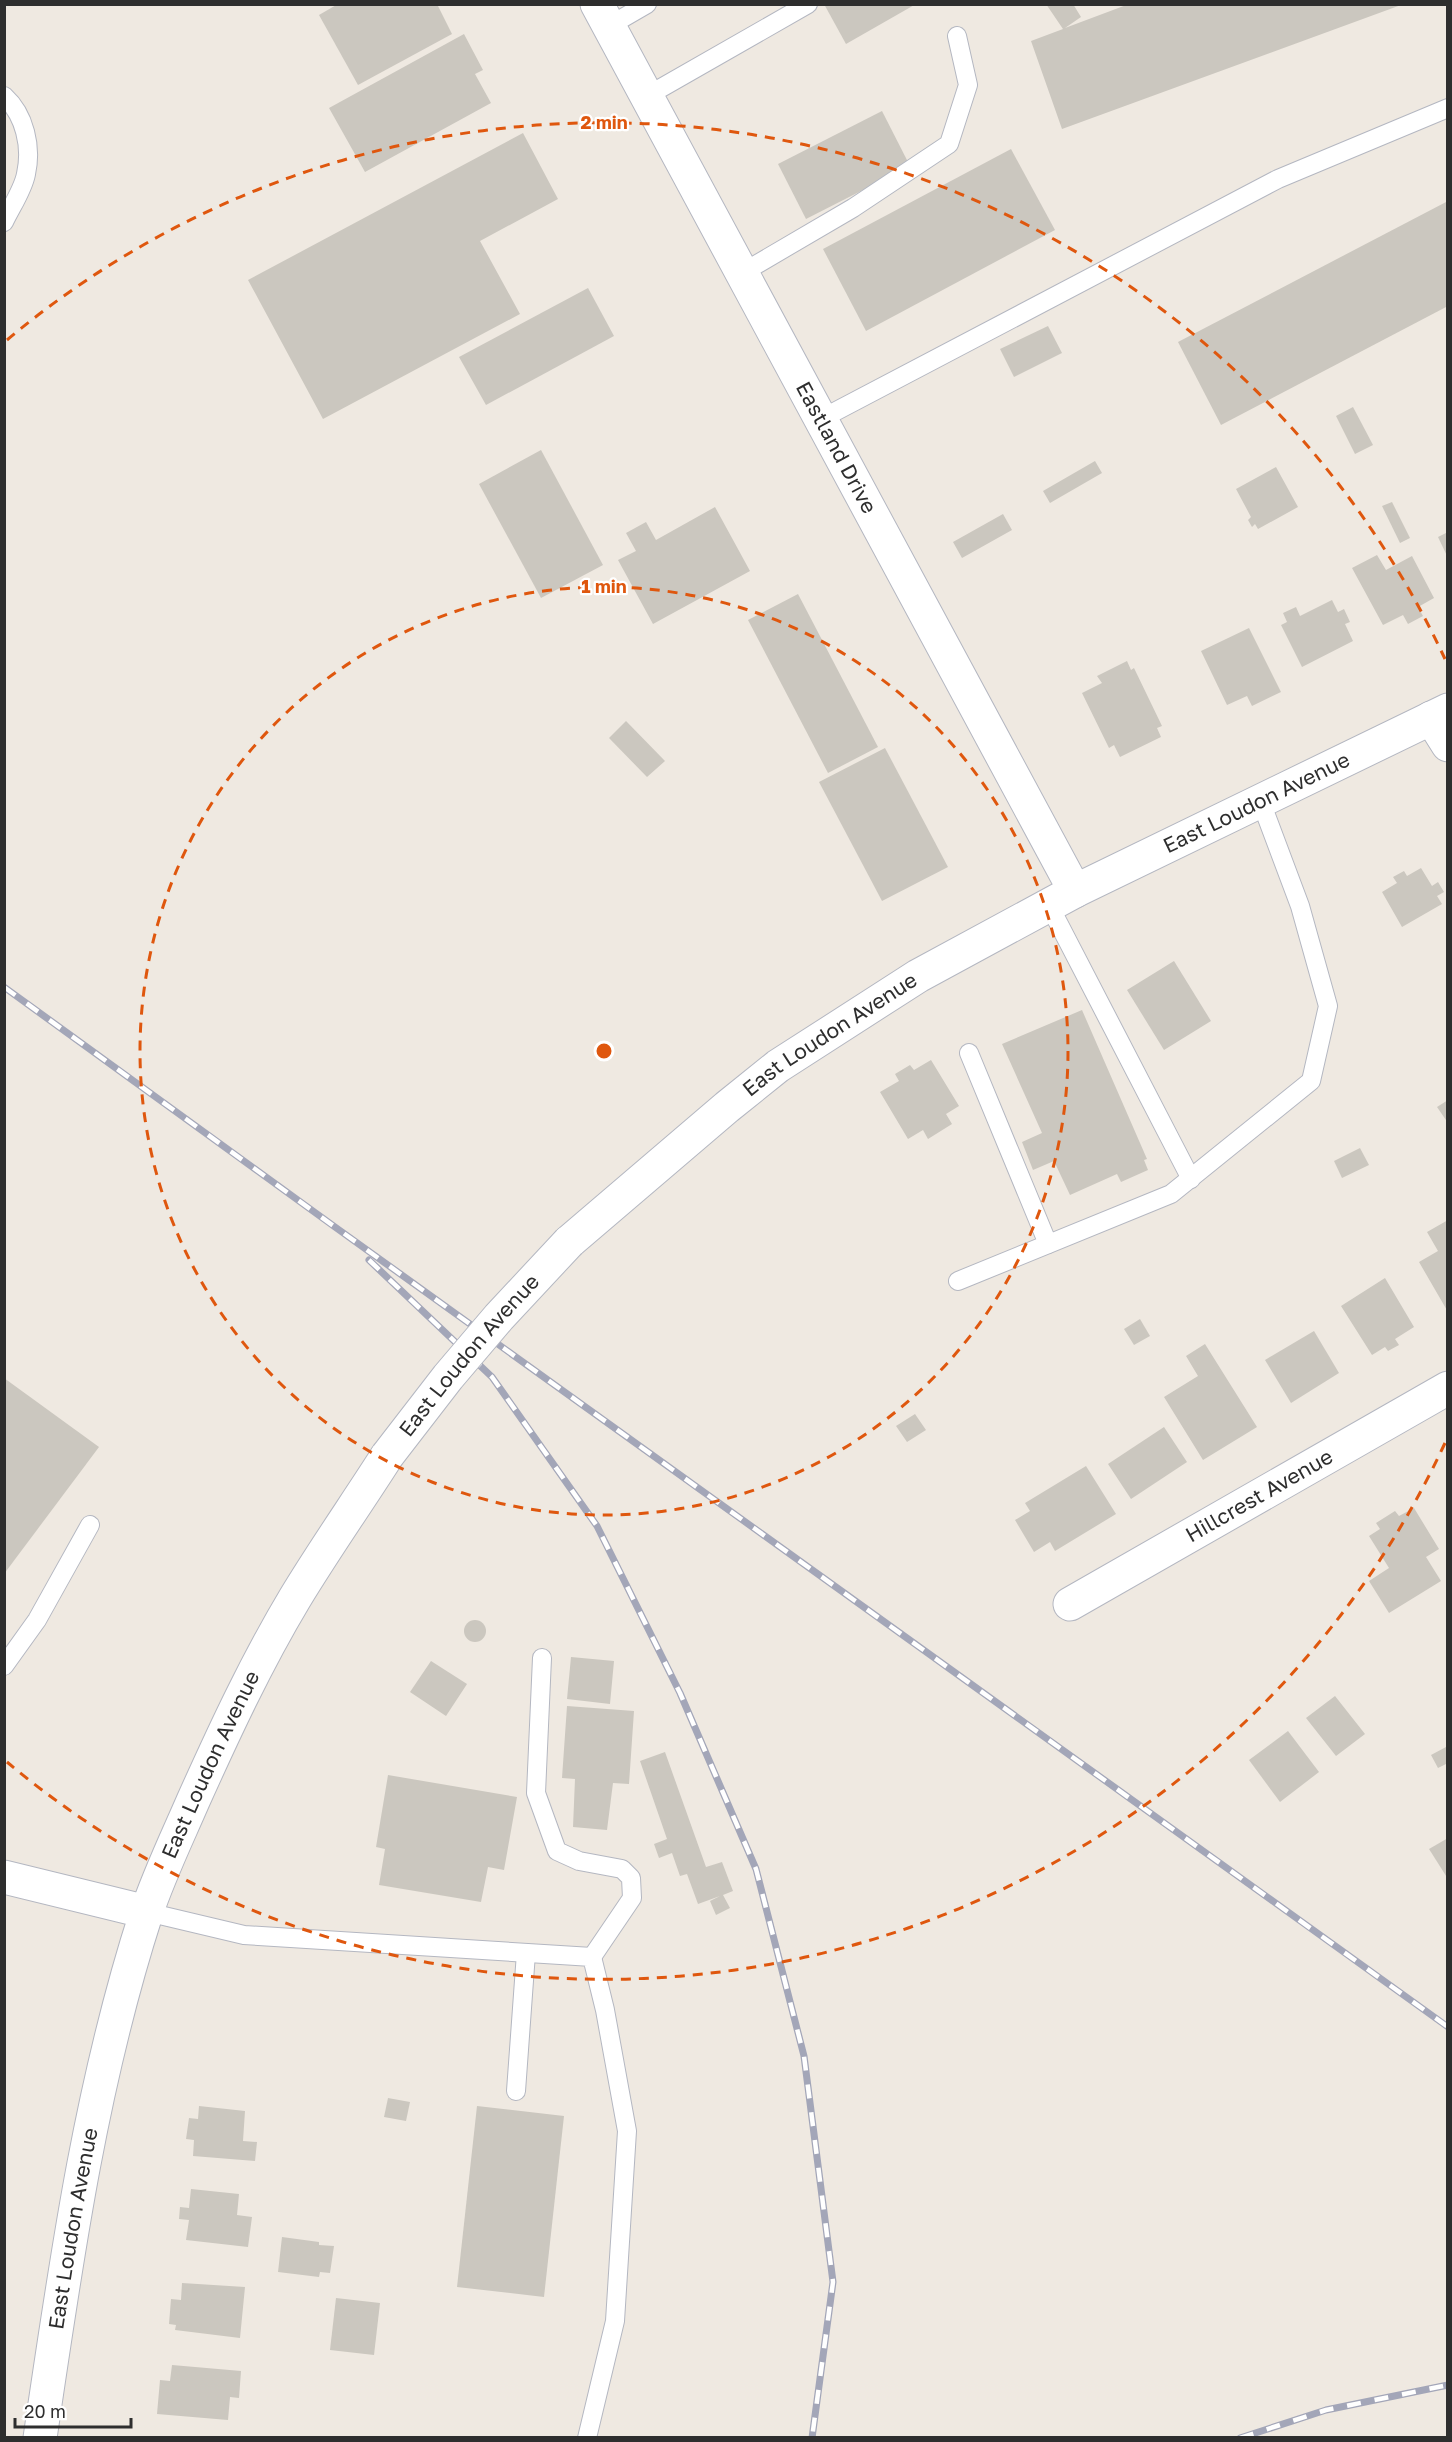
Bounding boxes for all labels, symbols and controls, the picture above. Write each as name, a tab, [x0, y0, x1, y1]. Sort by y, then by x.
text: 2 min	[580, 111, 628, 133]
street label: Eastland Drive	[791, 377, 883, 518]
text: 1 min	[581, 575, 627, 597]
street label: East Loudon Avenue	[1159, 746, 1354, 858]
street label: East Loudon Avenue	[737, 966, 921, 1101]
centre of rings	[594, 1041, 614, 1061]
street label: East Loudon Avenue	[393, 1268, 544, 1441]
street label: Hillcrest Avenue	[1181, 1443, 1337, 1547]
street label: East Loudon Avenue	[155, 1666, 265, 1862]
street label: East Loudon Avenue	[42, 2125, 103, 2331]
scale bar	[15, 2391, 130, 2429]
text: 20 m	[24, 2400, 66, 2422]

